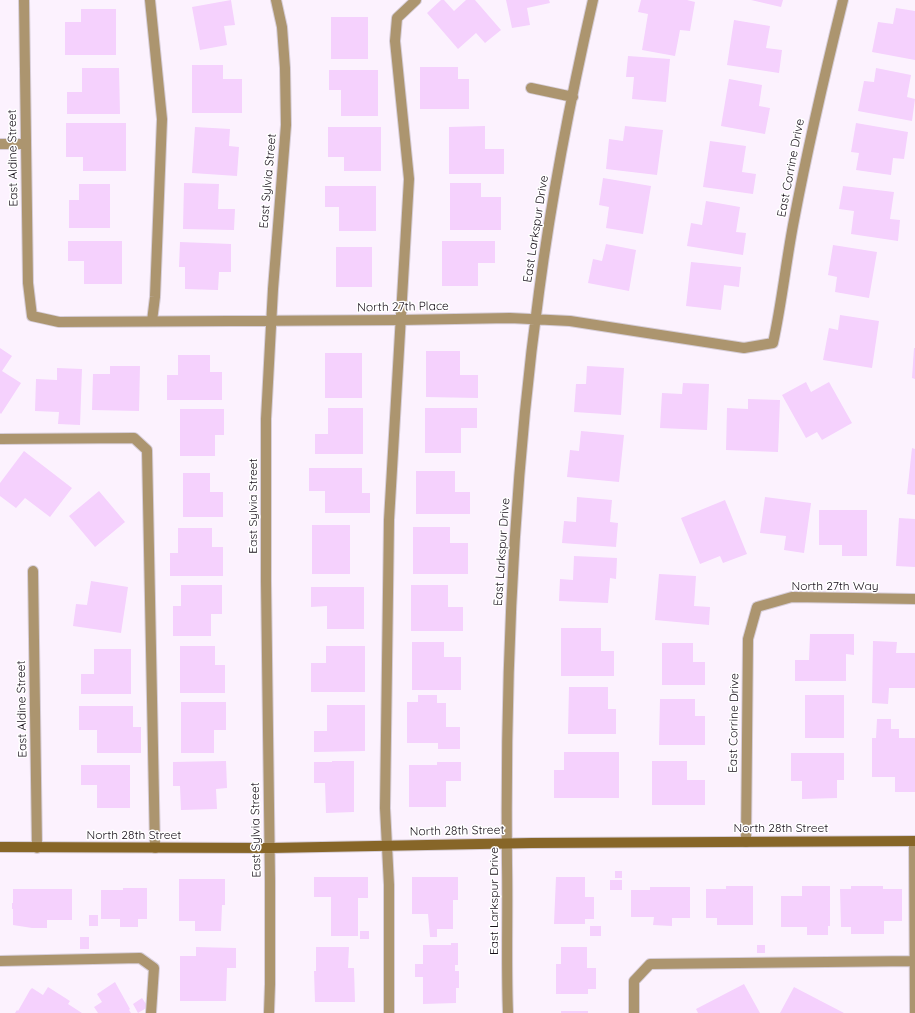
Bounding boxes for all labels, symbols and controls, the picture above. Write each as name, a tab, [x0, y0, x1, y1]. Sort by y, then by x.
street label: East Aldine Street	[5, 109, 21, 207]
street label: East Corrine Drive	[774, 118, 808, 218]
street label: East Sylvia Street	[257, 133, 279, 229]
street label: East Larkspur Drive	[520, 174, 552, 284]
street label: North 27th Place	[357, 299, 449, 315]
street label: East Sylvia Street	[246, 458, 260, 554]
street label: East Larkspur Drive	[491, 498, 513, 606]
street label: North 27th Way	[791, 579, 879, 593]
street label: East Aldine Street	[14, 660, 30, 758]
street label: East Corrine Drive	[726, 673, 742, 773]
street label: East Sylvia Street	[248, 782, 264, 878]
street label: North 28th Street	[734, 821, 828, 835]
street label: North 28th Street	[409, 823, 505, 839]
street label: North 28th Street	[87, 828, 181, 842]
street label: East Larkspur Drive	[487, 847, 501, 955]

